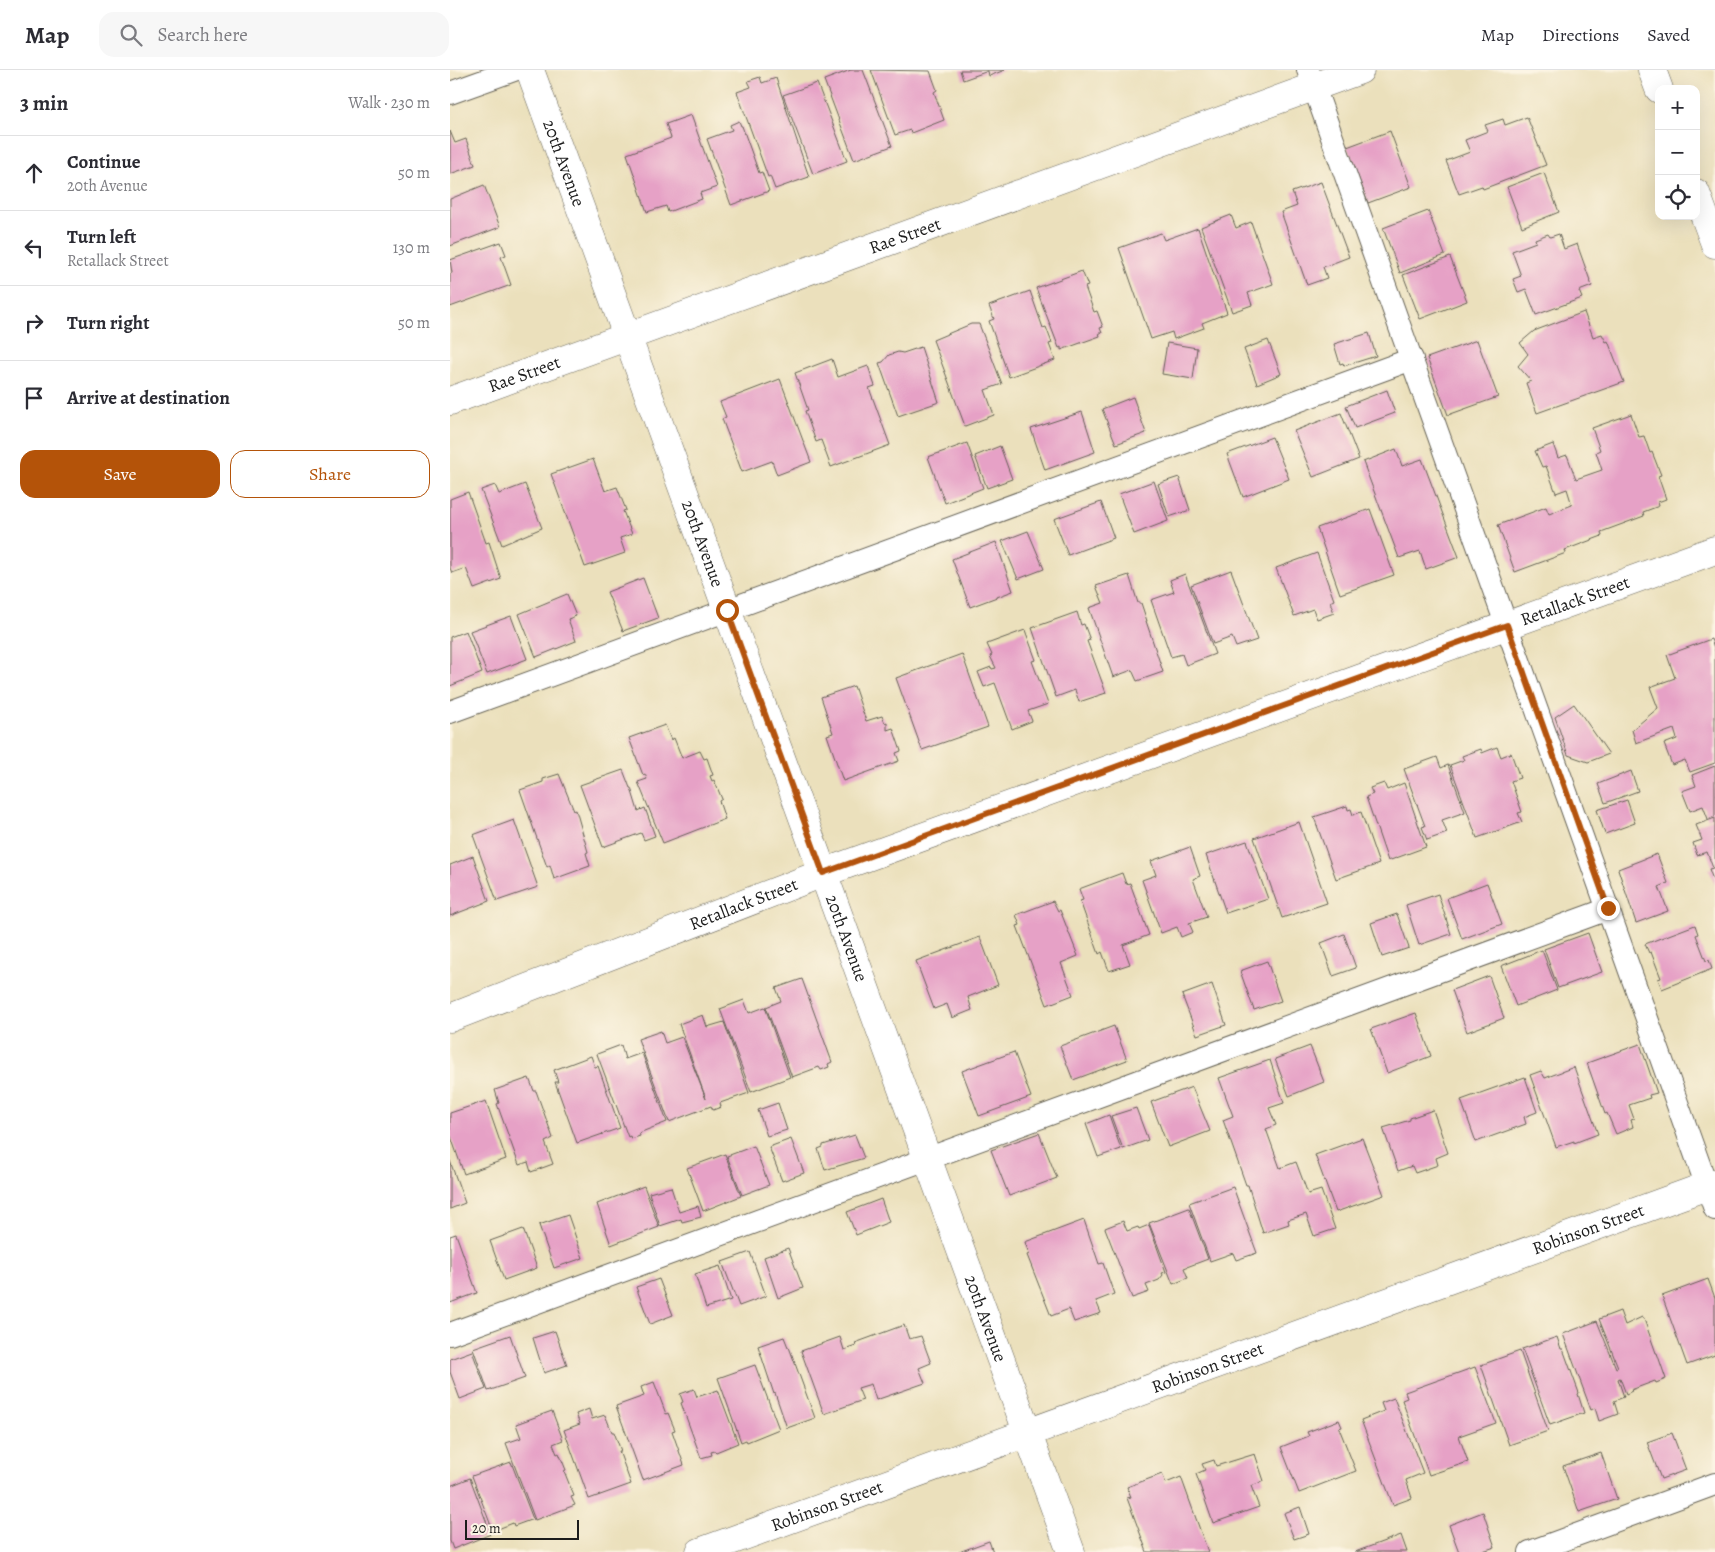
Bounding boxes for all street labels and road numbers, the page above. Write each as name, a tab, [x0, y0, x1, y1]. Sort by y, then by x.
street label: 20th Avenue	[537, 116, 591, 210]
street label: Rae Street	[865, 211, 944, 260]
street label: Rae Street	[485, 350, 564, 398]
street label: 20th Avenue	[676, 497, 730, 590]
street label: Retallack Street	[1517, 570, 1633, 631]
street label: Retallack Street	[686, 872, 801, 936]
street label: 20th Avenue	[820, 891, 874, 985]
street label: Robinson Street	[1529, 1198, 1648, 1260]
street label: 20th Avenue	[959, 1272, 1013, 1365]
street label: Robinson Street	[1148, 1336, 1267, 1399]
street label: Robinson Street	[768, 1474, 886, 1537]

